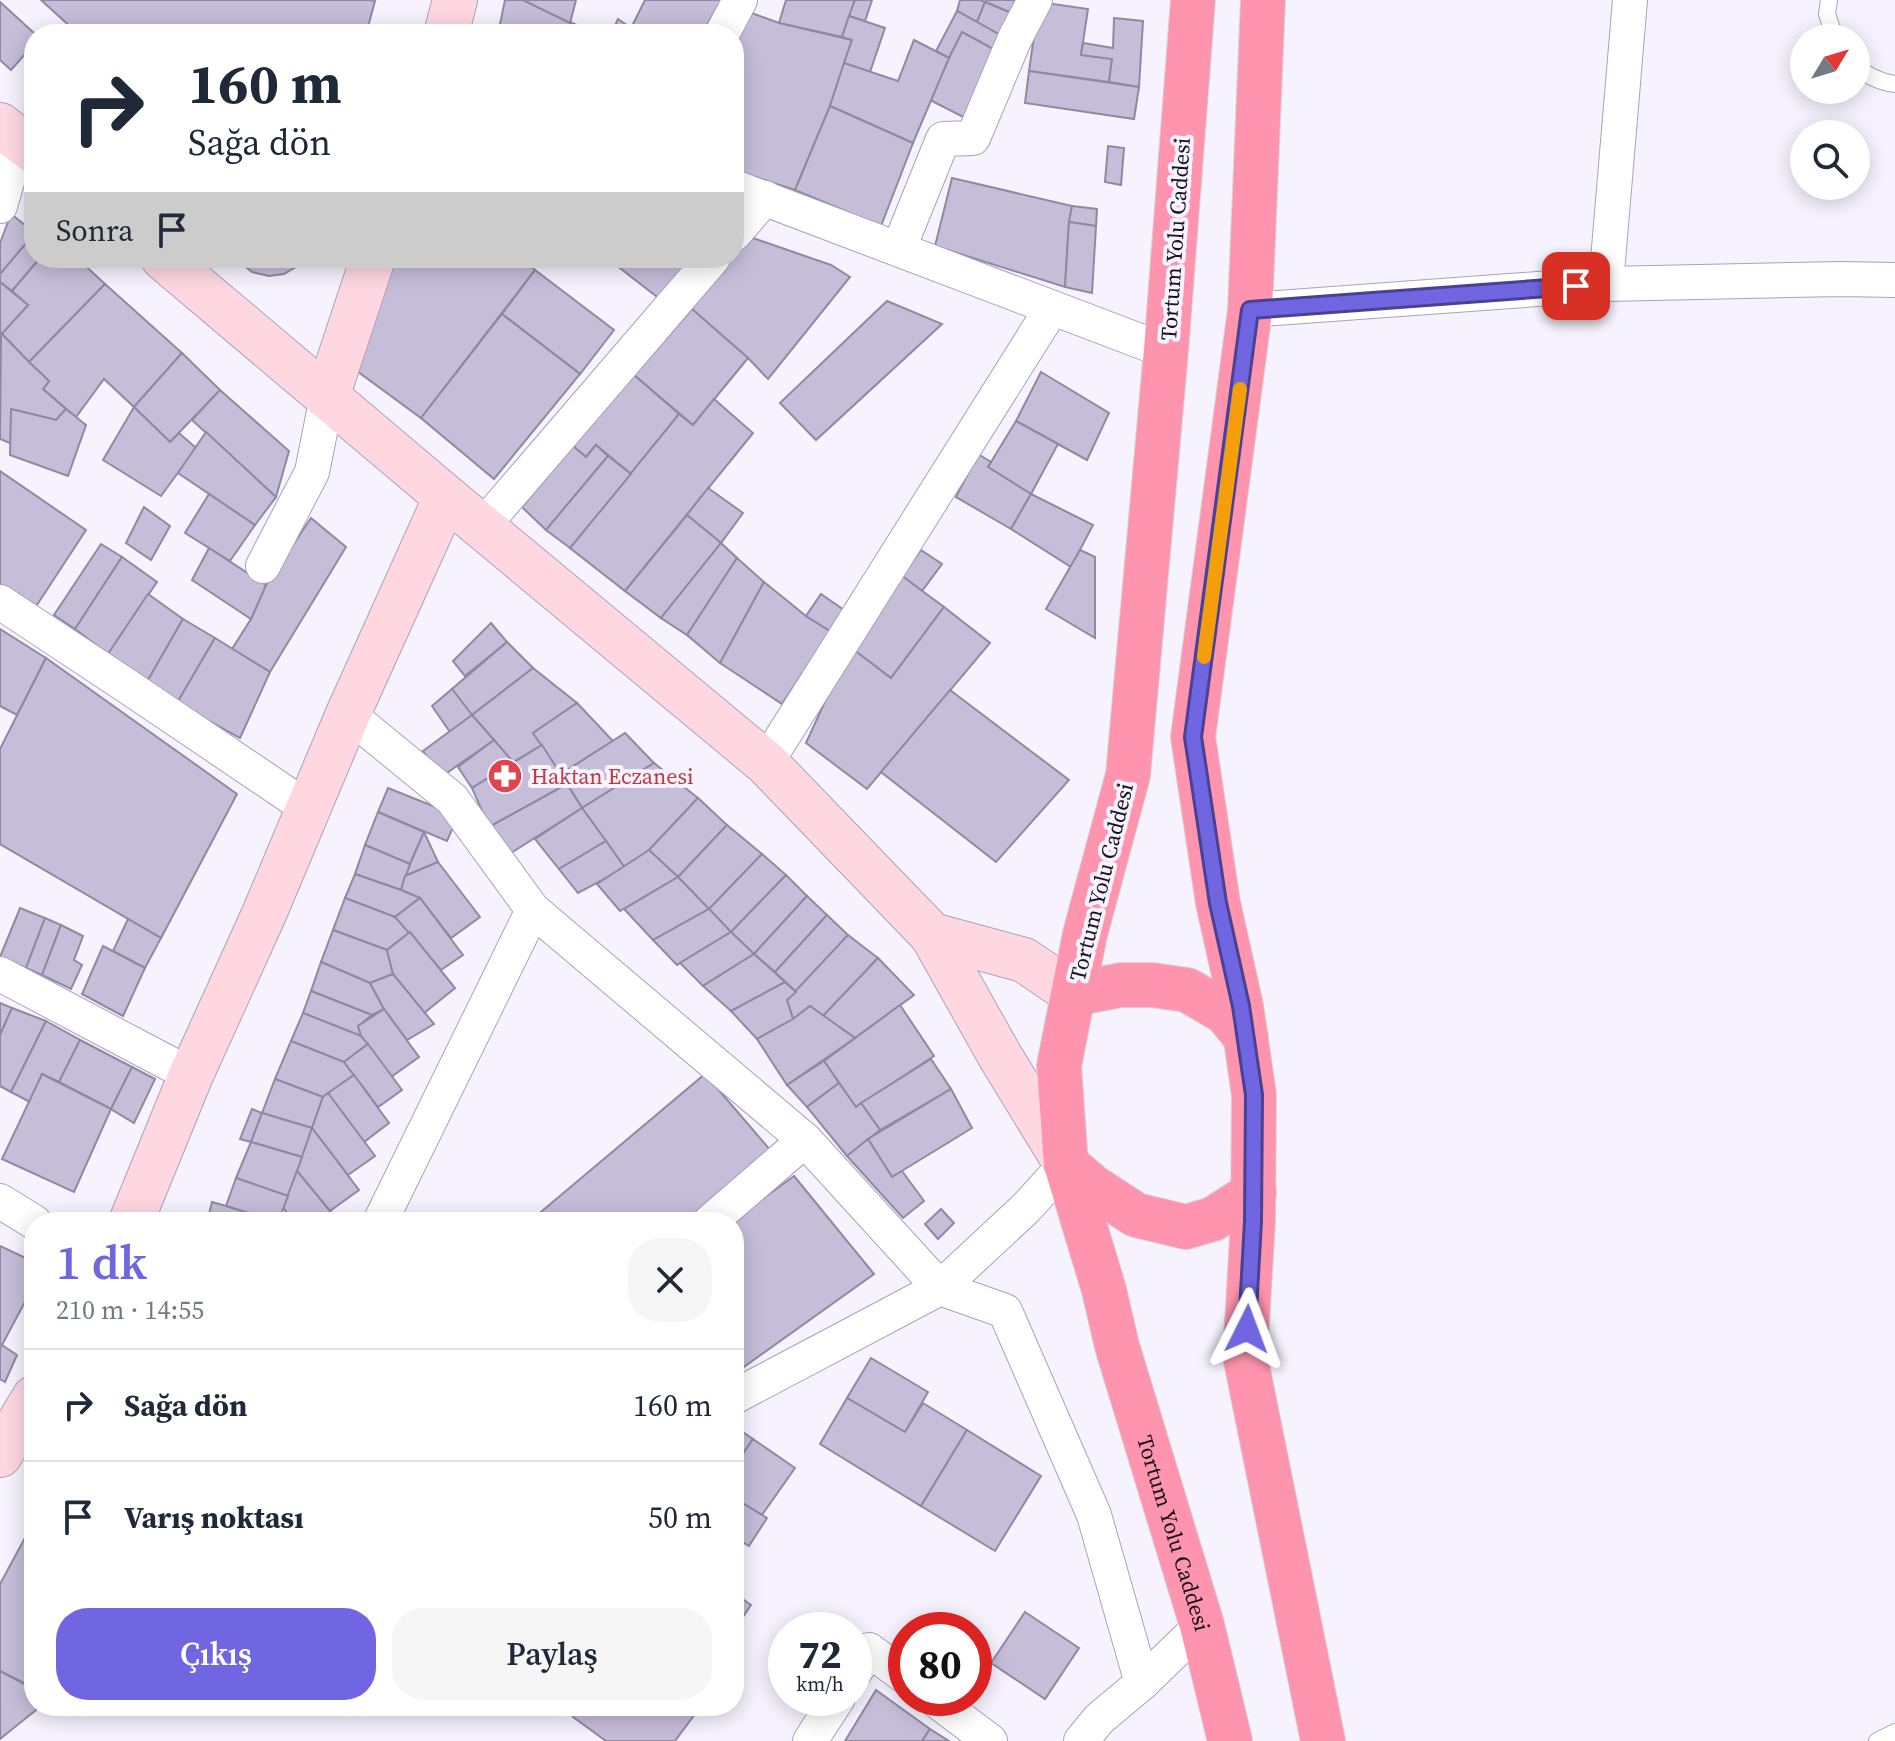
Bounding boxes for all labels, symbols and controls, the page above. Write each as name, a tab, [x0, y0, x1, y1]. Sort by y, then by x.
north arrow	[1790, 24, 1870, 104]
map controls	[1790, 24, 1870, 200]
text: 160 m	[188, 45, 342, 122]
icon: right	[56, 56, 160, 160]
text: Sağa dön	[188, 118, 331, 167]
button: search	[1790, 120, 1870, 200]
street label: Tortum Yolu Caddesi	[1153, 137, 1197, 341]
icon: arrive	[150, 208, 194, 252]
text: Sonra	[56, 210, 134, 251]
pin	[1542, 252, 1610, 320]
icon: arrive	[1554, 264, 1598, 308]
pharmacy icon: Haktan Eczanesi	[486, 757, 524, 795]
place label: Haktan Eczanesi	[531, 761, 694, 791]
street label: Tortum Yolu Caddesi	[1062, 780, 1140, 984]
text: 1 dk	[56, 1229, 147, 1295]
button: close	[628, 1238, 712, 1322]
position arrow	[1205, 1287, 1289, 1371]
text: 210 m · 14:55	[56, 1292, 204, 1328]
icon: right	[56, 1383, 100, 1427]
text: Sağa dön	[124, 1385, 247, 1426]
text: 160 m	[633, 1385, 712, 1426]
street label: Tortum Yolu Caddesi	[1130, 1432, 1218, 1634]
icon: arrive	[56, 1495, 100, 1539]
text: Varış noktası	[124, 1497, 304, 1538]
text: 50 m	[648, 1497, 712, 1538]
button: Çıkış	[56, 1608, 376, 1700]
button: Paylaş	[392, 1608, 712, 1700]
speed limit sign: 80	[888, 1612, 992, 1716]
text: 72	[798, 1627, 842, 1681]
text: km/h	[796, 1670, 844, 1698]

